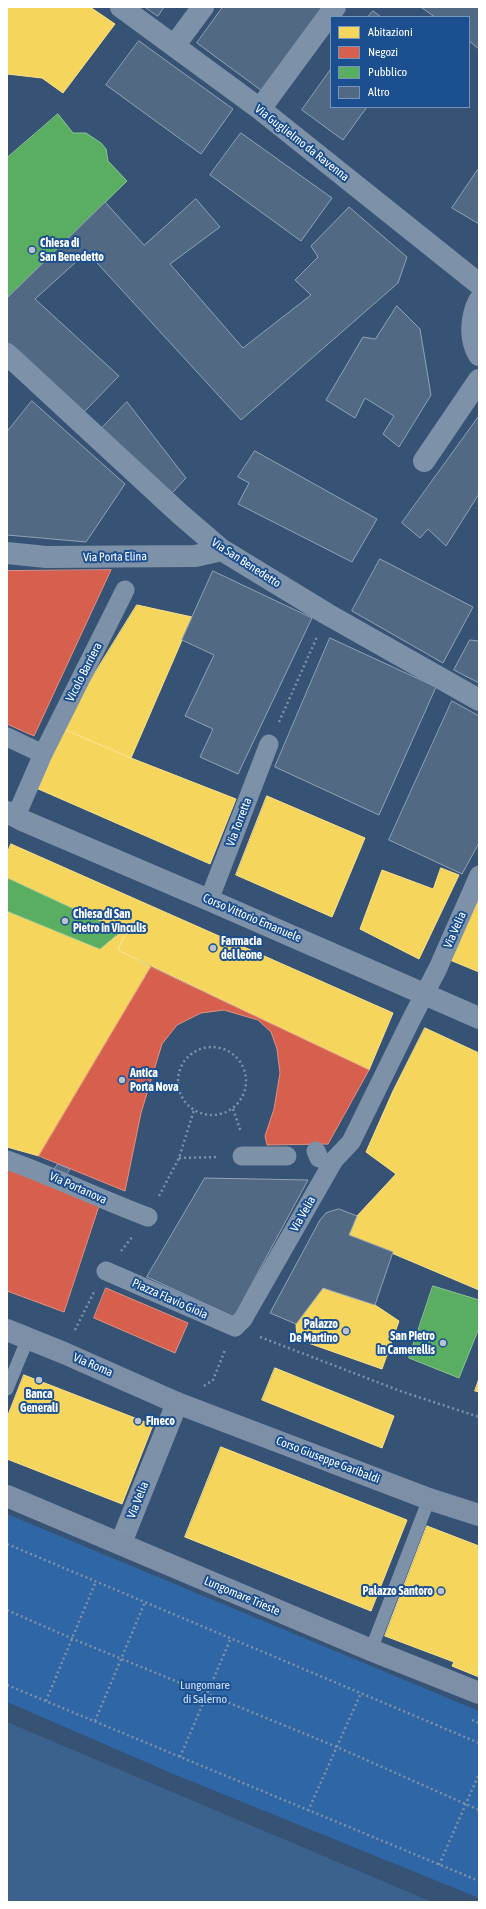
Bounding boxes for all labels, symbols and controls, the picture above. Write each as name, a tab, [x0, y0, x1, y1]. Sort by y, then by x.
legend	[330, 16, 470, 108]
text: Abitazioni	[368, 25, 413, 39]
text: Negozi	[368, 45, 398, 59]
text: Pubblico	[368, 65, 407, 79]
text: Altro	[368, 85, 390, 99]
street label: Via Guglielmo da Ravenna	[252, 102, 352, 184]
place label: Chiesa di San Benedetto	[40, 236, 104, 264]
marker: Chiesa di San Benedetto	[27, 245, 37, 255]
street label: Via San Benedetto	[209, 535, 283, 591]
street label: Via Porta Elina	[83, 549, 147, 565]
street label: Vicolo Barriera	[63, 640, 105, 704]
street label: Via Torretta	[223, 796, 255, 848]
street label: Corso Vittorio Emanuele	[201, 891, 303, 945]
place label: Chiesa di San Pietro in Vinculis	[73, 907, 146, 935]
street label: Via Velia	[441, 910, 469, 950]
marker: Chiesa di San Pietro in Vinculis	[60, 916, 70, 926]
place label: Farmacia del leone	[221, 934, 262, 962]
marker: Farmacia del leone	[208, 943, 218, 953]
place label: Antica Porta Nova	[130, 1066, 179, 1094]
marker: Antica Porta Nova	[117, 1075, 127, 1085]
street label: Via Portanova	[47, 1169, 109, 1207]
street label: Via Velia	[287, 1194, 319, 1234]
street label: Piazza Flavio Gioia	[130, 1276, 210, 1322]
place label: Palazzo De Martino	[289, 1317, 338, 1345]
marker: Palazzo De Martino	[341, 1326, 351, 1336]
place label: San Pietro in Camerellis	[377, 1329, 435, 1357]
marker: San Pietro in Camerellis	[438, 1338, 448, 1348]
street label: Via Roma	[71, 1350, 115, 1380]
marker: Banca Generali	[34, 1375, 44, 1385]
place label: Banca Generali	[20, 1387, 58, 1415]
place label: Fineco	[146, 1414, 175, 1428]
marker: Fineco	[133, 1416, 143, 1426]
street label: Corso Giuseppe Garibaldi	[274, 1434, 382, 1486]
street label: Via Velia	[124, 1480, 152, 1520]
street label: Lungomare Trieste	[202, 1574, 282, 1618]
place label: Palazzo Santoro	[363, 1584, 433, 1598]
marker: Palazzo Santoro	[436, 1586, 446, 1596]
park label: Lungomare di Salerno	[180, 1678, 230, 1706]

